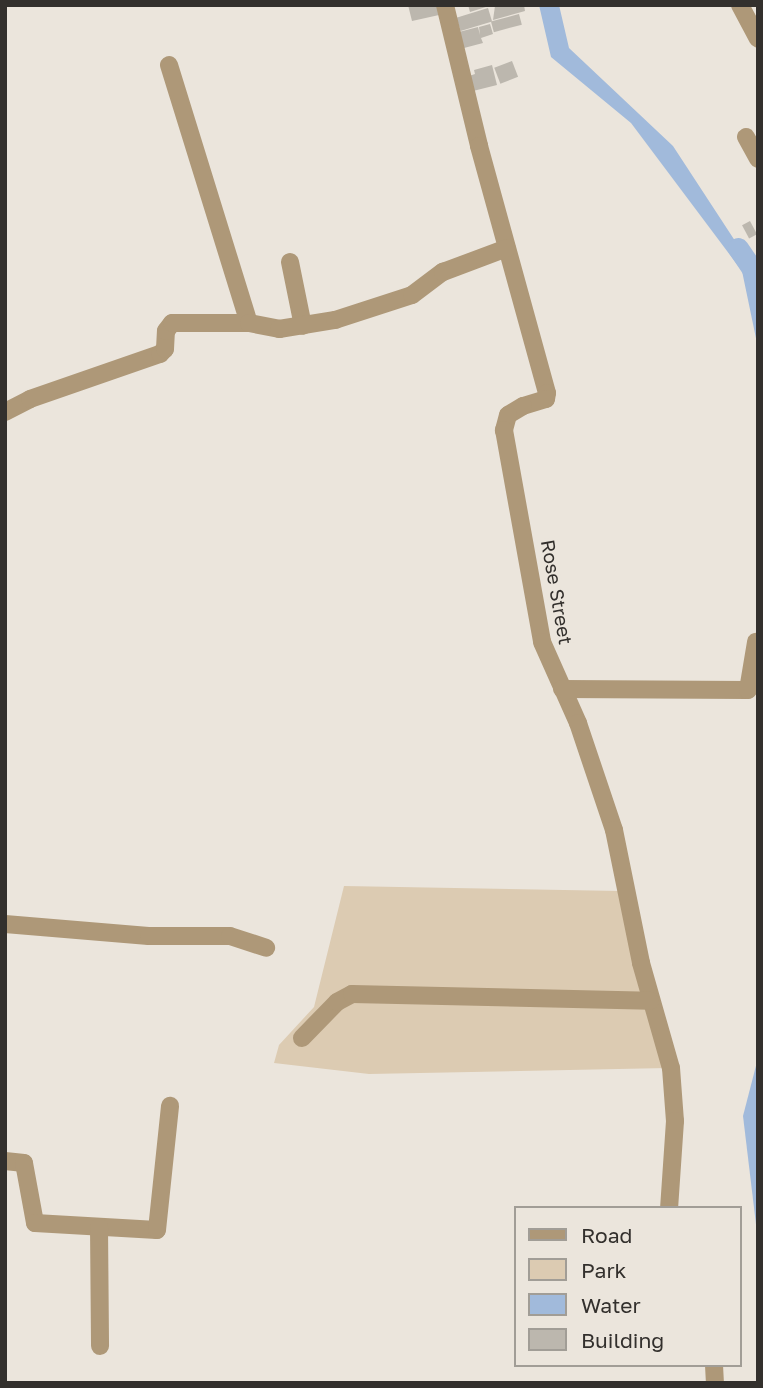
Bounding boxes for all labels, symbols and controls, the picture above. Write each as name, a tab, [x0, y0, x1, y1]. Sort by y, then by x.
street label: Rose Street	[537, 538, 577, 646]
legend	[514, 1206, 742, 1367]
text: Road	[581, 1222, 632, 1248]
text: Park	[581, 1257, 626, 1283]
text: Water	[581, 1292, 641, 1318]
text: Building	[581, 1327, 664, 1353]

